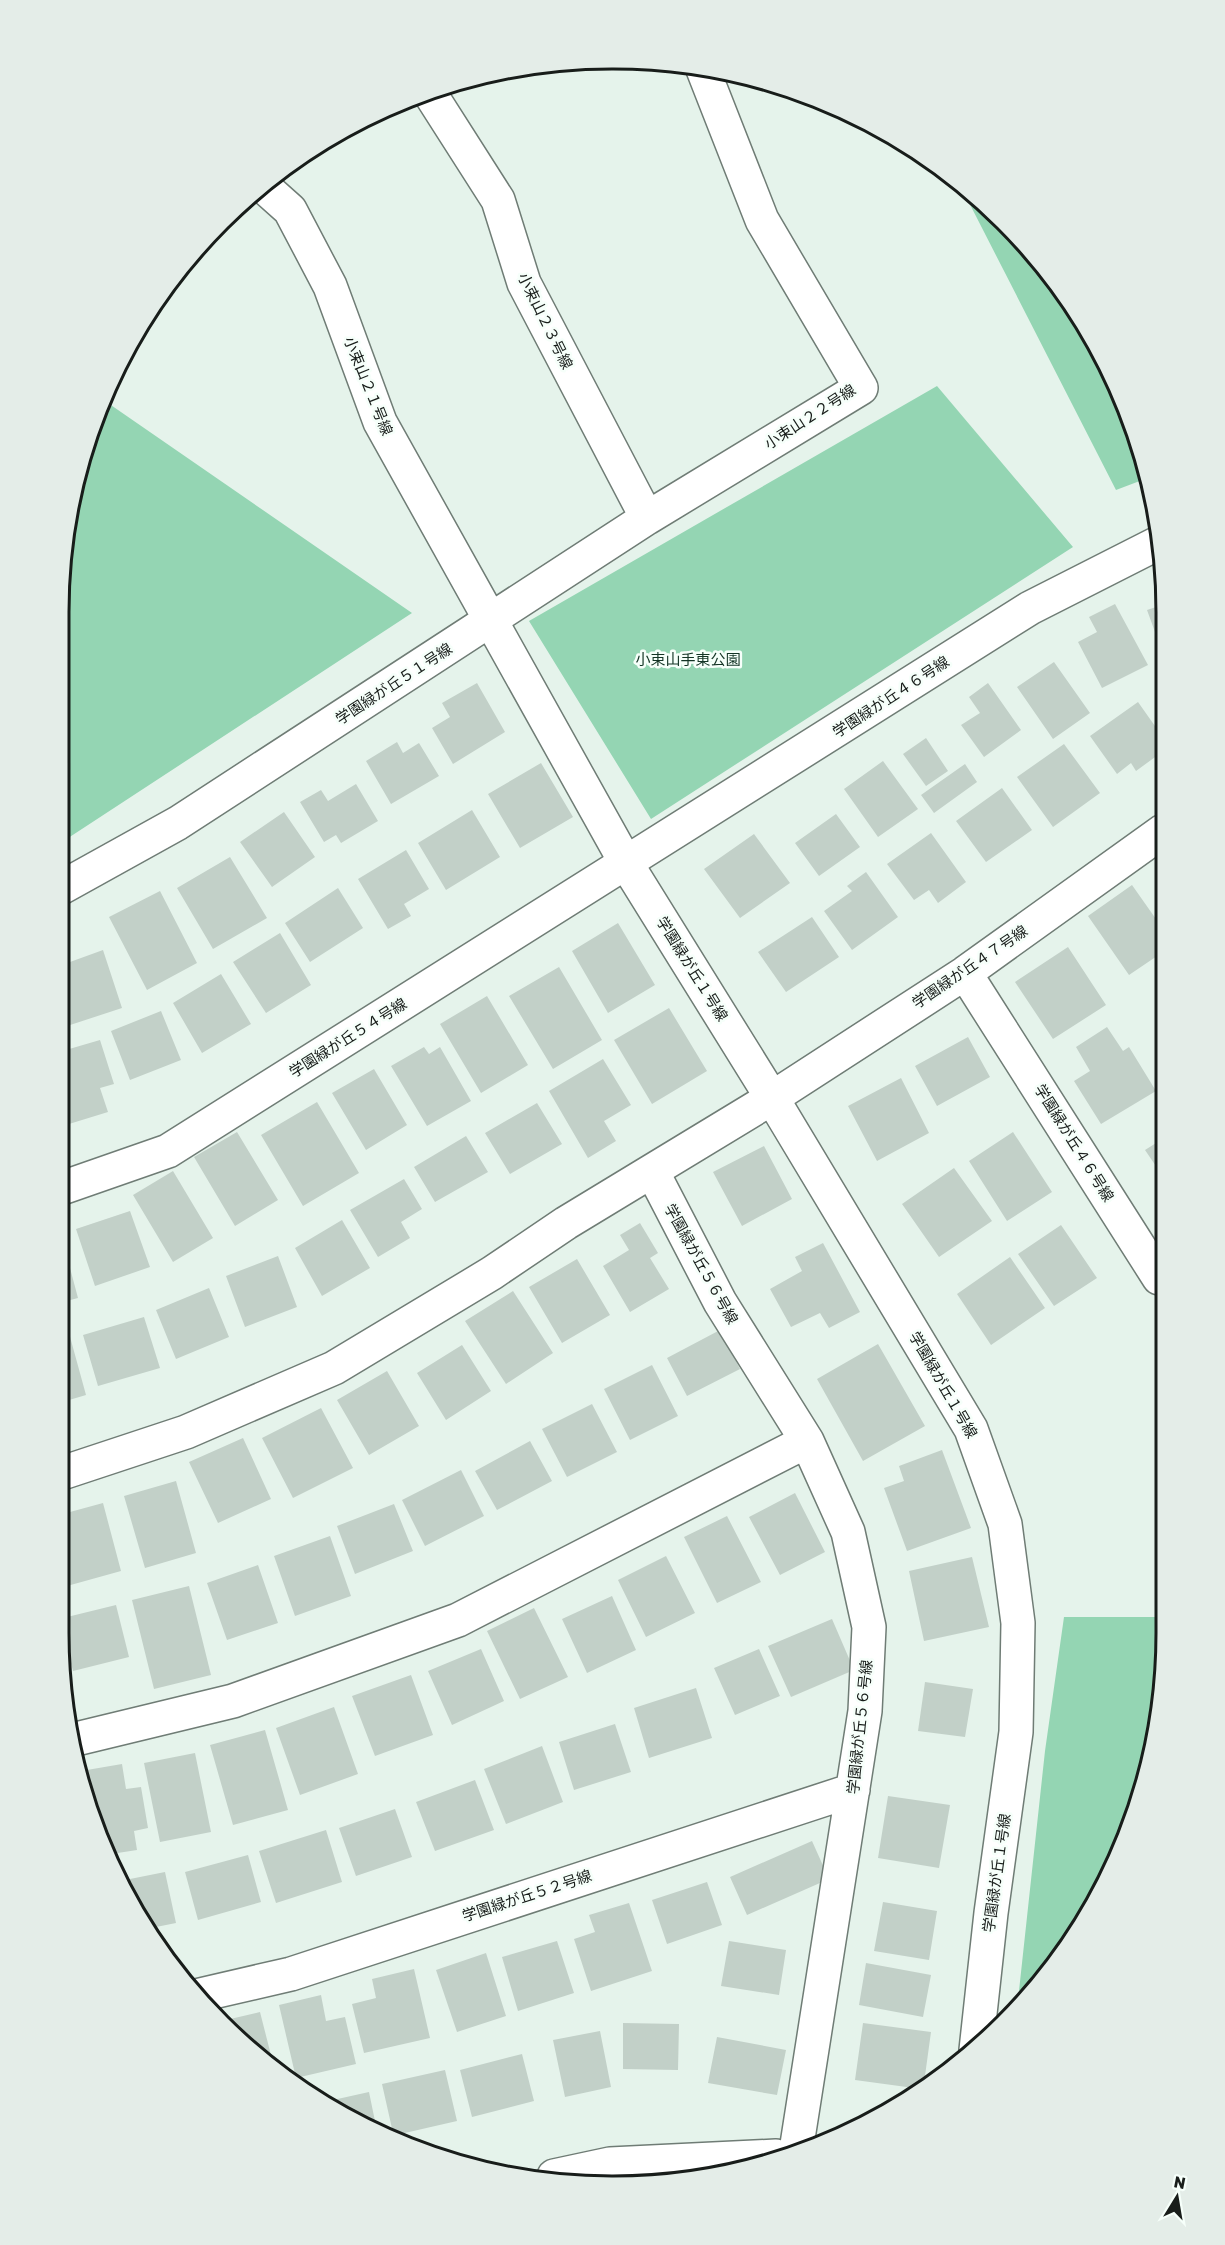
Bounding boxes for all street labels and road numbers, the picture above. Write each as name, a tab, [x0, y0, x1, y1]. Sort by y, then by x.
street label: 小束山２３号線	[514, 270, 576, 372]
street label: 小束山２１号線	[340, 334, 396, 438]
street label: 小束山２２号線	[761, 381, 859, 453]
street label: 学園緑が丘５１号線	[332, 640, 456, 728]
street label: 学園緑が丘４６号線	[829, 653, 953, 741]
street label: 学園緑が丘１号線	[653, 913, 731, 1025]
street label: 学園緑が丘４７号線	[909, 922, 1031, 1012]
street label: 学園緑が丘５４号線	[286, 995, 410, 1081]
street label: 学園緑が丘４６号線	[1031, 1081, 1117, 1205]
street label: 学園緑が丘５６号線	[660, 1201, 742, 1327]
street label: 学園緑が丘１号線	[905, 1329, 981, 1441]
street label: 学園緑が丘５６号線	[844, 1659, 876, 1795]
street label: 学園緑が丘１号線	[980, 1812, 1014, 1934]
street label: 学園緑が丘５２号線	[460, 1867, 594, 1925]

